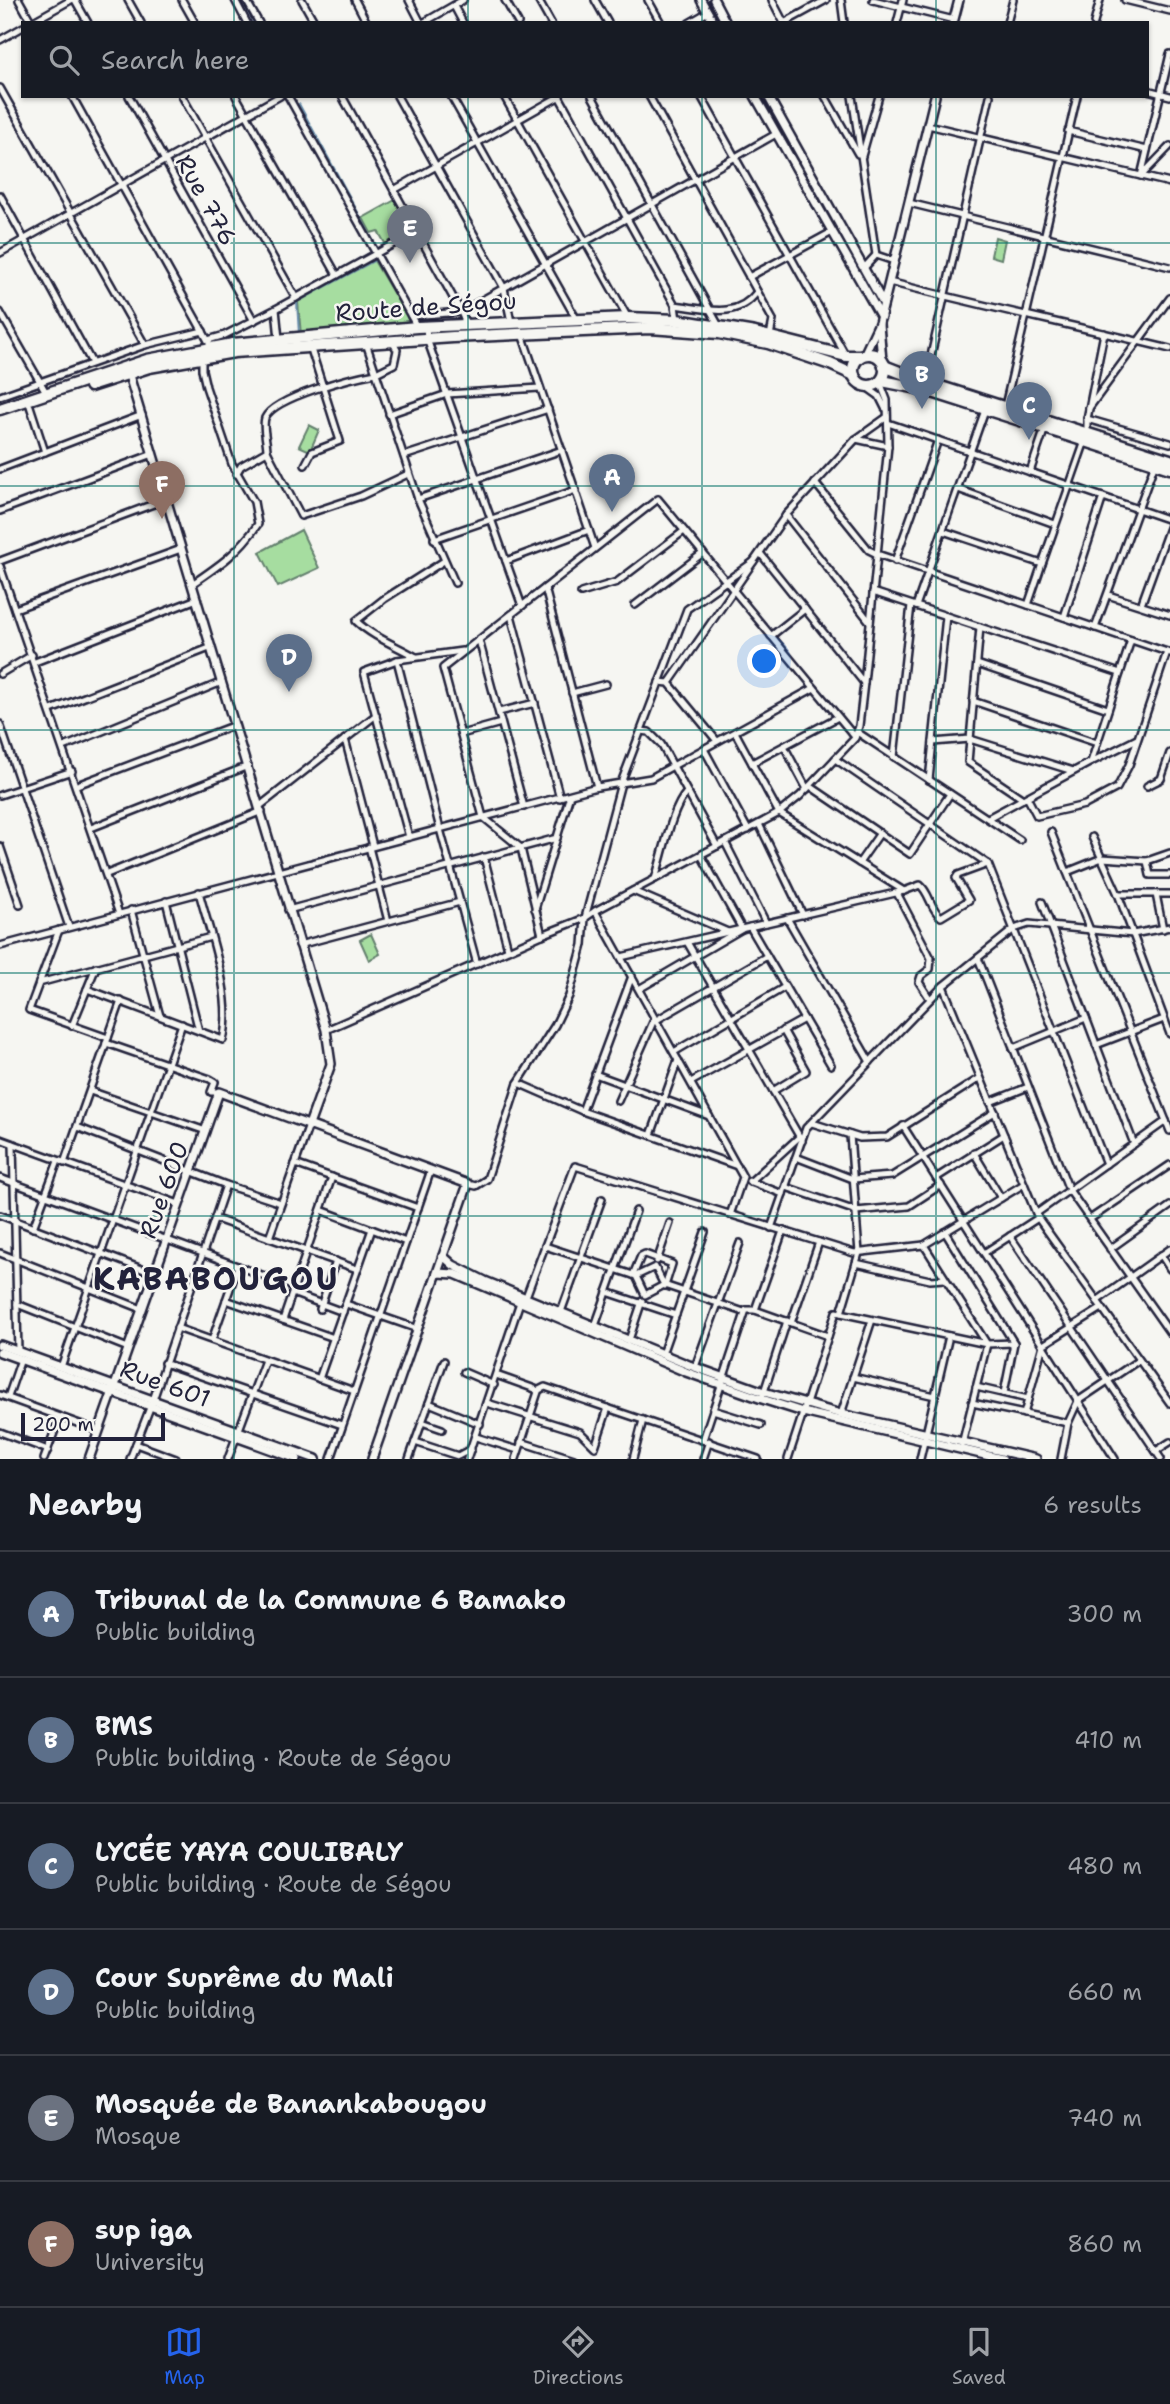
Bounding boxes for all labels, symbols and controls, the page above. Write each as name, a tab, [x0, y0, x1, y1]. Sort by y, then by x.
search box	[21, 21, 1149, 98]
icon: search	[45, 41, 83, 79]
text: Search here	[101, 42, 250, 77]
street label: Rue 776	[168, 149, 244, 251]
pin: E	[387, 205, 433, 263]
street label: Route de Ségou	[334, 285, 518, 329]
pin: B	[899, 351, 945, 409]
pin: C	[1006, 382, 1052, 440]
pin: A	[589, 454, 635, 512]
pin: F	[139, 461, 185, 519]
pin: D	[266, 634, 312, 692]
your location	[747, 644, 781, 678]
street label: Rue 600	[132, 1137, 196, 1243]
district label: KABABOUGOU	[93, 1257, 339, 1300]
street label: Rue 601	[115, 1353, 215, 1415]
scale bar	[21, 1410, 164, 1442]
text: 200 m	[32, 1412, 94, 1437]
text: Nearby	[28, 1484, 143, 1525]
text: 6 results	[1043, 1490, 1142, 1520]
text: Tribunal de la Commune 6 Bamako	[95, 1582, 566, 1617]
text: A	[42, 1599, 60, 1629]
text: 300 m	[1067, 1599, 1142, 1629]
text: Public building	[95, 1617, 255, 1647]
text: BMS	[95, 1708, 153, 1743]
text: B	[44, 1725, 58, 1755]
text: 410 m	[1074, 1725, 1142, 1755]
text: Public building · Route de Ségou	[95, 1743, 452, 1773]
text: LYCÉE YAYA COULIBALY	[95, 1834, 404, 1869]
text: C	[44, 1851, 58, 1881]
text: 480 m	[1067, 1851, 1142, 1881]
text: Public building · Route de Ségou	[95, 1869, 452, 1899]
text: Cour Suprême du Mali	[95, 1960, 394, 1995]
text: D	[43, 1977, 59, 2007]
text: 660 m	[1067, 1977, 1142, 2007]
text: Public building	[95, 1995, 255, 2025]
text: Mosquée de Banankabougou	[95, 2086, 487, 2121]
text: E	[43, 2103, 59, 2133]
text: 740 m	[1067, 2103, 1142, 2133]
text: Mosque	[95, 2121, 181, 2151]
text: sup iga	[95, 2212, 192, 2247]
text: F	[44, 2229, 58, 2259]
text: 860 m	[1067, 2229, 1142, 2259]
text: University	[95, 2247, 205, 2277]
tab: Map	[164, 2323, 205, 2390]
tab: Directions	[533, 2323, 624, 2390]
tab: Saved	[952, 2323, 1006, 2390]

